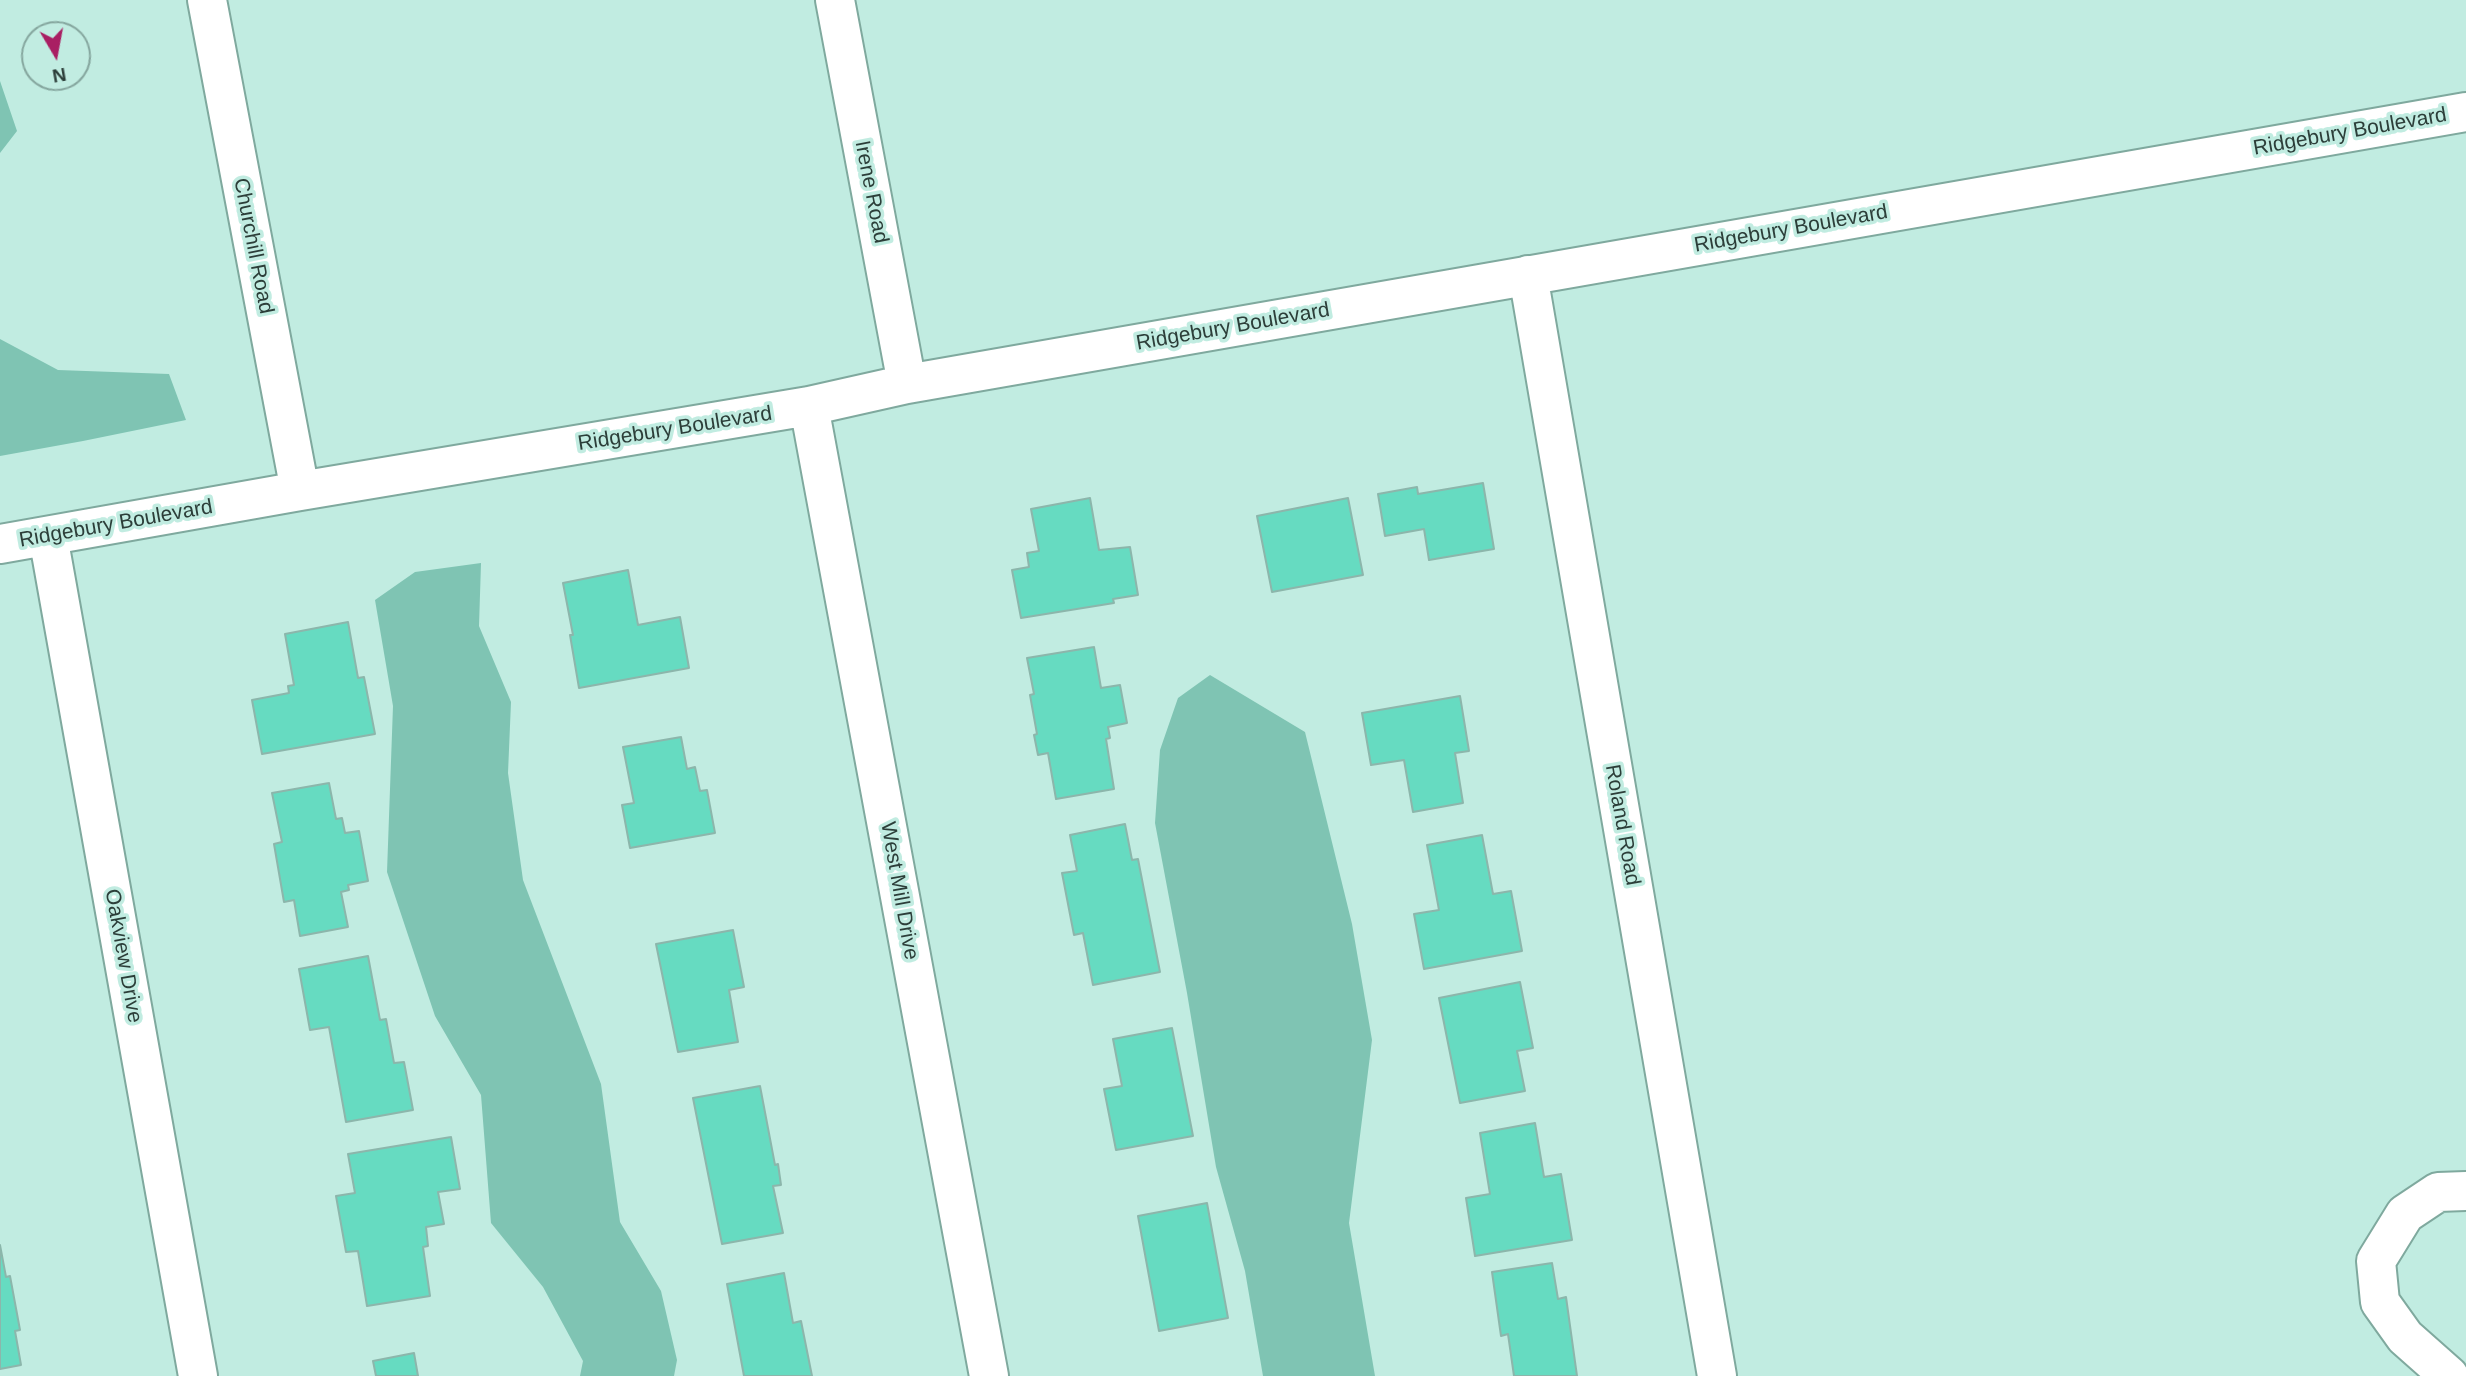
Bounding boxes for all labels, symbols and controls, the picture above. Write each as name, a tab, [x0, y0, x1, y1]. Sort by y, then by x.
north arrow	[21, 21, 91, 91]
text: N	[51, 64, 68, 87]
street label: Ridgebury Boulevard	[2251, 103, 2449, 161]
street label: Irene Road	[849, 139, 893, 245]
street label: Churchill Road	[227, 176, 279, 316]
street label: Ridgebury Boulevard	[1692, 200, 1890, 258]
street label: Ridgebury Boulevard	[1134, 298, 1332, 356]
street label: Ridgebury Boulevard	[576, 401, 774, 457]
street label: Ridgebury Boulevard	[17, 495, 215, 553]
street label: Roland Road	[1599, 762, 1645, 888]
street label: West Mill Drive	[874, 820, 924, 962]
street label: Oakview Drive	[99, 887, 147, 1025]

